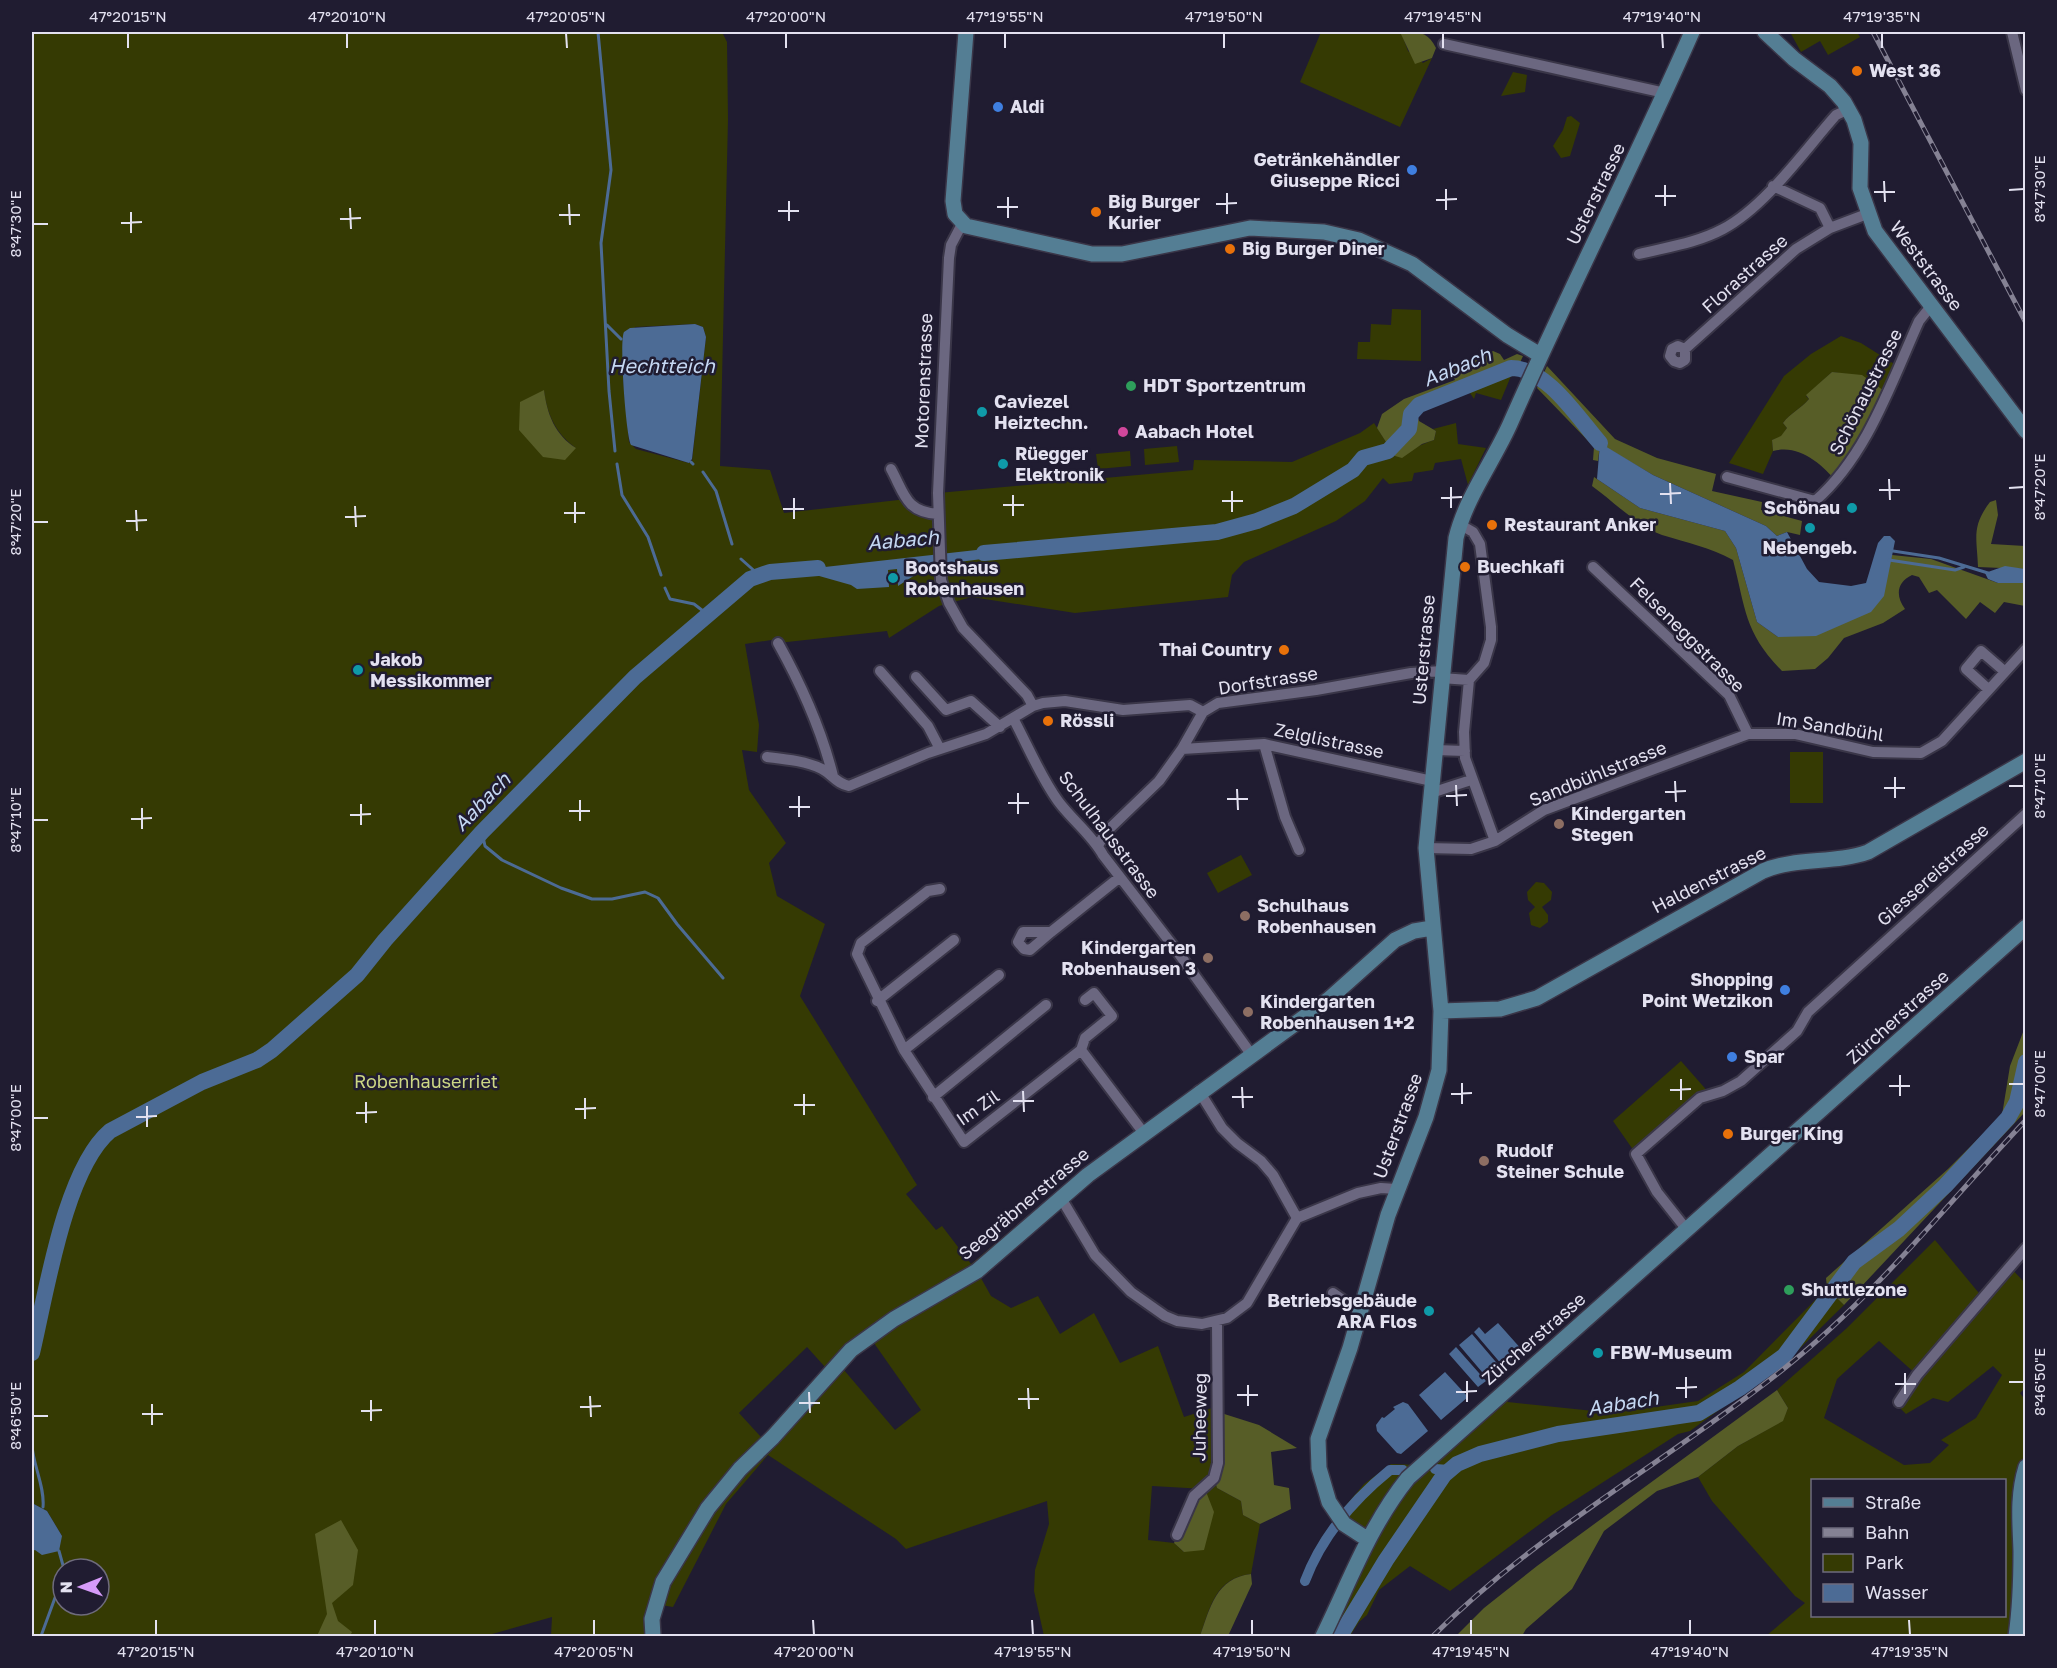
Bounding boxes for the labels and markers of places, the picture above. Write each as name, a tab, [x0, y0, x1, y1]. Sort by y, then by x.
place label: West 36	[1869, 59, 1941, 81]
marker: West 36	[1850, 64, 1864, 78]
place label: Aldi	[1010, 95, 1045, 117]
marker: Aldi	[991, 100, 1005, 114]
place label: Getränkehändler Giuseppe Ricci	[1253, 148, 1400, 191]
marker: Getränkehändler Giuseppe Ricci	[1405, 163, 1419, 177]
place label: Big Burger Kurier	[1108, 190, 1200, 233]
marker: Big Burger Kurier	[1089, 205, 1103, 219]
place label: Big Burger Diner	[1242, 237, 1385, 259]
marker: Big Burger Diner	[1223, 242, 1237, 256]
place label: HDT Sportzentrum	[1143, 374, 1306, 396]
marker: HDT Sportzentrum	[1124, 379, 1138, 393]
place label: Caviezel Heiztechn.	[994, 390, 1088, 433]
marker: Caviezel Heiztechn.	[975, 405, 989, 419]
place label: Aabach Hotel	[1135, 420, 1254, 442]
marker: Aabach Hotel	[1116, 425, 1130, 439]
place label: Rüegger Elektronik	[1015, 442, 1105, 485]
marker: Rüegger Elektronik	[996, 457, 1010, 471]
place label: Schönau	[1764, 496, 1840, 518]
marker: Schönau	[1845, 501, 1859, 515]
place label: Restaurant Anker	[1504, 513, 1656, 535]
marker: Restaurant Anker	[1485, 518, 1499, 532]
marker: Nebengeb.	[1803, 521, 1817, 535]
place label: Nebengeb.	[1762, 536, 1858, 558]
place label: Buechkafi	[1477, 555, 1565, 577]
place label: Bootshaus Robenhausen	[905, 556, 1024, 599]
marker: Buechkafi	[1458, 560, 1472, 574]
marker: Bootshaus Robenhausen	[886, 571, 900, 585]
place label: Thai Country	[1159, 638, 1272, 660]
marker: Thai Country	[1277, 643, 1291, 657]
place label: Jakob Messikommer	[370, 648, 492, 691]
marker: Jakob Messikommer	[351, 663, 365, 677]
place label: Rössli	[1060, 709, 1114, 731]
marker: Rössli	[1041, 714, 1055, 728]
place label: Kindergarten Stegen	[1571, 802, 1686, 845]
marker: Kindergarten Stegen	[1552, 817, 1566, 831]
place label: Schulhaus Robenhausen	[1257, 894, 1376, 937]
marker: Schulhaus Robenhausen	[1238, 909, 1252, 923]
place label: Kindergarten Robenhausen 3	[1061, 936, 1196, 979]
marker: Kindergarten Robenhausen 3	[1201, 951, 1215, 965]
place label: Shopping Point Wetzikon	[1642, 968, 1773, 1011]
marker: Shopping Point Wetzikon	[1778, 983, 1792, 997]
place label: Kindergarten Robenhausen 1+2	[1260, 990, 1414, 1033]
marker: Kindergarten Robenhausen 1+2	[1241, 1005, 1255, 1019]
place label: Spar	[1744, 1045, 1785, 1067]
marker: Spar	[1725, 1050, 1739, 1064]
place label: Burger King	[1740, 1122, 1843, 1144]
marker: Burger King	[1721, 1127, 1735, 1141]
place label: Rudolf Steiner Schule	[1496, 1139, 1625, 1182]
marker: Rudolf Steiner Schule	[1477, 1154, 1491, 1168]
place label: Shuttlezone	[1801, 1278, 1907, 1300]
marker: Shuttlezone	[1782, 1283, 1796, 1297]
place label: Betriebsgebäude ARA Flos	[1267, 1289, 1417, 1332]
marker: Betriebsgebäude ARA Flos	[1422, 1304, 1436, 1318]
place label: FBW-Museum	[1610, 1341, 1732, 1363]
marker: FBW-Museum	[1591, 1346, 1605, 1360]

